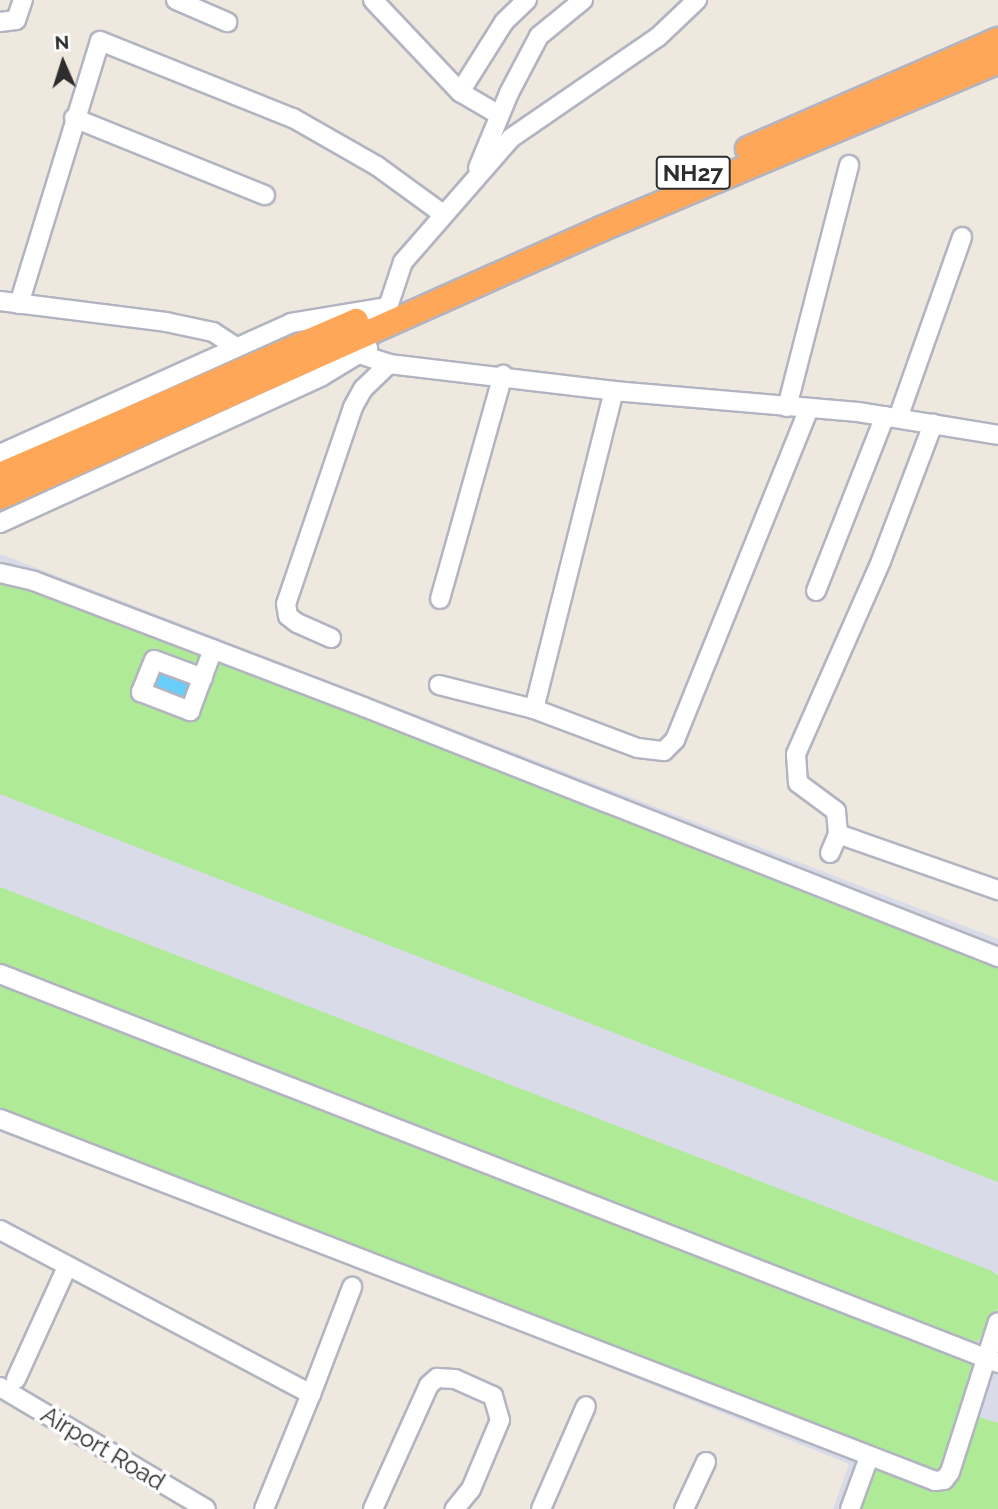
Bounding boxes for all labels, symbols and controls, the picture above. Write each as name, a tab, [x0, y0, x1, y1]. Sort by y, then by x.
north arrow	[28, 28, 98, 98]
text: N	[54, 31, 70, 53]
road number: NH27	[654, 154, 732, 192]
street label: Airport Road	[36, 1400, 170, 1496]

